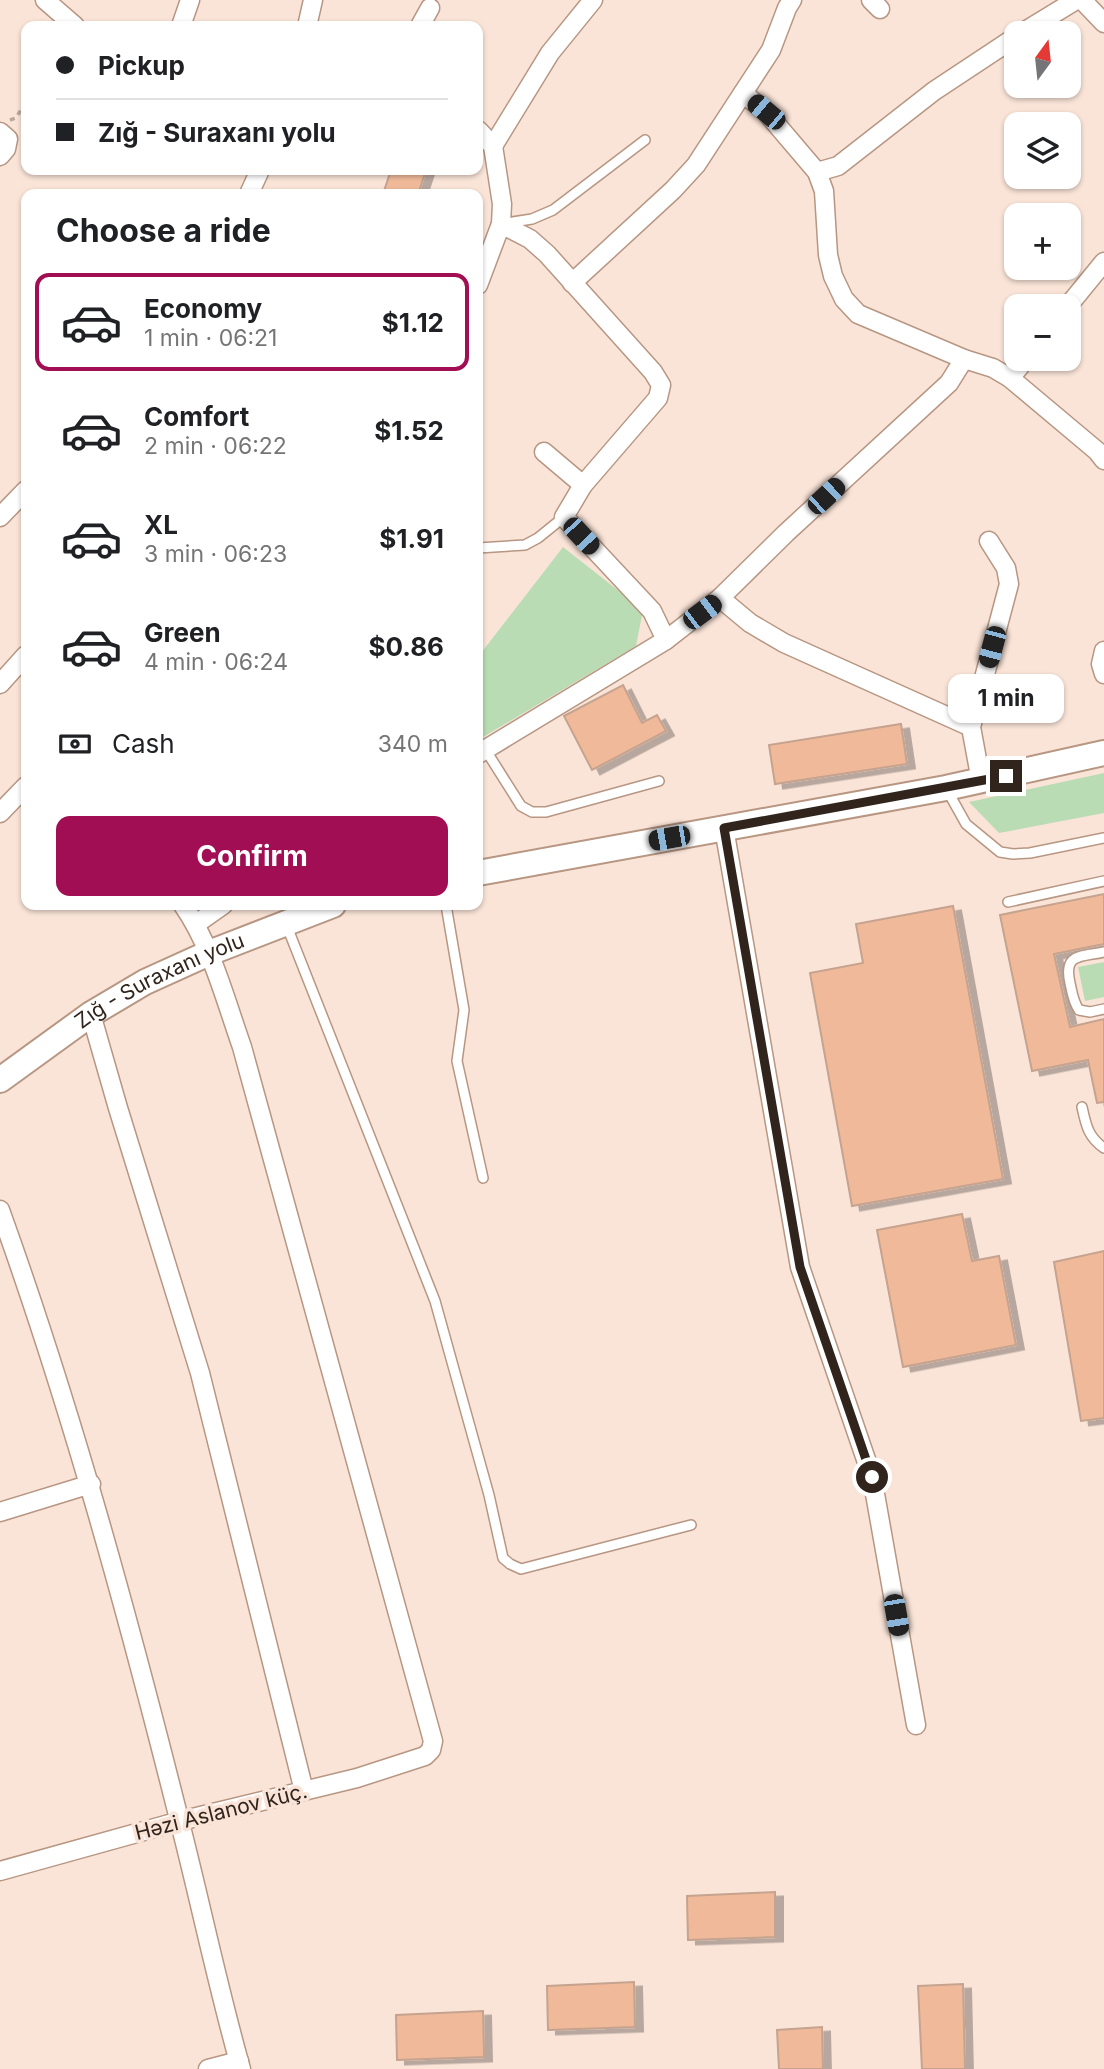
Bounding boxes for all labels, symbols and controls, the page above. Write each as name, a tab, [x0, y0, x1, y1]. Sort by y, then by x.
north arrow	[1004, 21, 1082, 98]
map controls	[1004, 21, 1081, 371]
text: Pickup	[98, 50, 185, 81]
car	[744, 90, 789, 134]
button: layers	[1004, 112, 1081, 189]
text: Zığ - Suraxanı yolu	[98, 117, 336, 148]
button: +	[1004, 203, 1081, 280]
text: Choose a ride	[56, 211, 271, 250]
icon: car	[60, 291, 123, 354]
text: Economy	[144, 293, 262, 324]
button: −	[1004, 294, 1081, 371]
text: $1.12	[382, 307, 444, 338]
text: 1 min · 06:21	[144, 324, 277, 352]
icon: car	[60, 399, 123, 462]
text: Comfort	[144, 401, 249, 432]
text: $1.52	[374, 415, 444, 446]
text: 2 min · 06:22	[144, 432, 287, 460]
car	[804, 474, 849, 518]
icon: car	[60, 507, 123, 570]
text: XL	[144, 509, 178, 540]
car	[559, 513, 604, 559]
text: $1.91	[379, 523, 444, 554]
text: 3 min · 06:23	[144, 540, 287, 568]
car	[679, 591, 726, 633]
icon: car	[60, 615, 123, 678]
text: Green	[144, 617, 221, 648]
car	[977, 624, 1008, 670]
text: $0.86	[368, 631, 444, 662]
text: 4 min · 06:24	[144, 648, 288, 676]
callout: 1 min	[948, 674, 1064, 724]
text: 1 min	[978, 684, 1034, 712]
icon: cash	[56, 725, 94, 763]
text: Cash	[112, 728, 175, 759]
text: 340 m	[378, 730, 448, 758]
route end	[990, 760, 1022, 792]
button: Confirm	[56, 816, 448, 896]
car	[647, 824, 692, 852]
street label: Zığ - Suraxanı yolu	[70, 928, 248, 1033]
route start	[856, 1461, 888, 1493]
car	[883, 1592, 910, 1638]
street label: Həzi Aslanov küç.	[132, 1778, 310, 1845]

